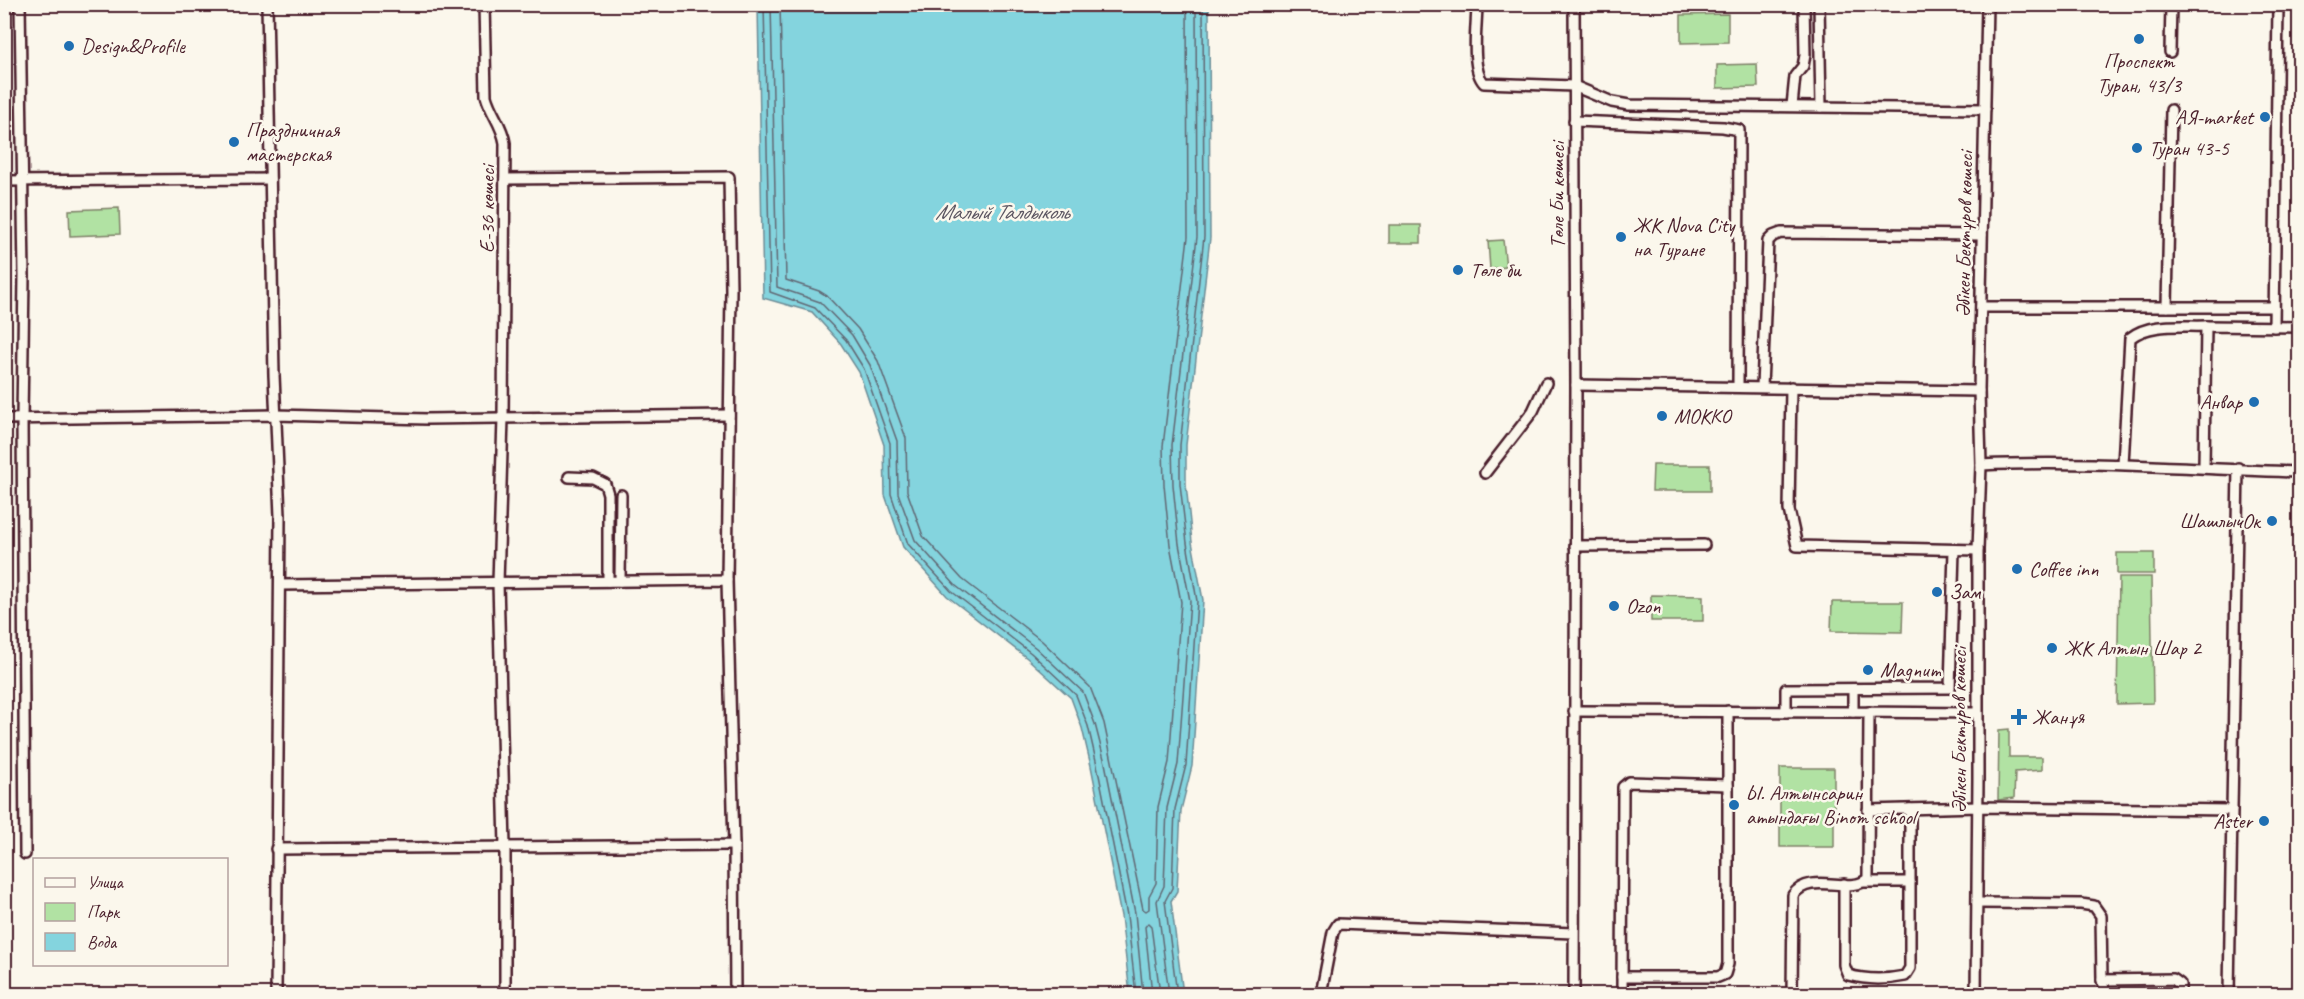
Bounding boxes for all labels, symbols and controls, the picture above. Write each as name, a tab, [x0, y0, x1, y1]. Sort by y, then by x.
marker: Проспект Туран, 43/3	[2132, 32, 2146, 46]
place label: Design&Profile	[81, 33, 186, 59]
marker: Design&Profile	[62, 39, 76, 53]
place label: Проспект Туран, 43/3	[2097, 48, 2183, 98]
place label: АЯ-market	[2175, 104, 2255, 130]
marker: АЯ-market	[2258, 110, 2272, 124]
place label: Праздничная мастерская	[246, 117, 341, 167]
marker: Праздничная мастерская	[227, 135, 241, 149]
place label: Туран 43-5	[2149, 135, 2230, 161]
street label: Төле Би көшесі	[1544, 139, 1570, 248]
marker: Туран 43-5	[2130, 141, 2144, 155]
street label: Әбікен Бектұров көшесі	[1950, 148, 1979, 317]
street label: Е-36 көшесі	[474, 162, 500, 253]
water label: Малый Талдыколь	[935, 198, 1071, 226]
place label: ЖК Nova City на Туране	[1633, 212, 1736, 262]
marker: ЖК Nova City на Туране	[1614, 230, 1628, 244]
place label: Төле би	[1470, 257, 1523, 283]
marker: Төле би	[1451, 263, 1465, 277]
place label: Анвар	[2200, 389, 2244, 415]
marker: Анвар	[2247, 395, 2261, 409]
place label: МОККО	[1674, 403, 1733, 429]
marker: МОККО	[1655, 409, 1669, 423]
place label: ШашлычОк	[2179, 508, 2262, 534]
marker: ШашлычОк	[2265, 514, 2279, 528]
place label: Coffee inn	[2029, 556, 2099, 582]
marker: Coffee inn	[2010, 562, 2024, 576]
place label: Зам	[1949, 579, 1982, 605]
marker: Зам	[1930, 585, 1944, 599]
place label: Ozon	[1626, 593, 1661, 619]
marker: Ozon	[1607, 599, 1621, 613]
place label: ЖК Алтын Шар 2	[2064, 635, 2203, 661]
marker: ЖК Алтын Шар 2	[2045, 641, 2059, 655]
street label: Әбікен Бектұров көшесі	[1946, 644, 1972, 813]
place label: Magnum	[1880, 657, 1942, 683]
marker: Magnum	[1861, 663, 1875, 677]
place label: Жанұя	[2032, 704, 2086, 730]
marker: Жанұя	[2010, 708, 2028, 726]
place label: Ы. Алтынсарин атындағы Binom school	[1746, 780, 1919, 830]
marker: Ы. Алтынсарин атындағы Binom school	[1727, 798, 1741, 812]
place label: Aster	[2213, 808, 2253, 834]
marker: Aster	[2257, 814, 2271, 828]
legend	[33, 858, 228, 966]
text: Улица	[87, 871, 124, 893]
text: Парк	[87, 901, 121, 923]
text: Вода	[87, 931, 118, 953]

